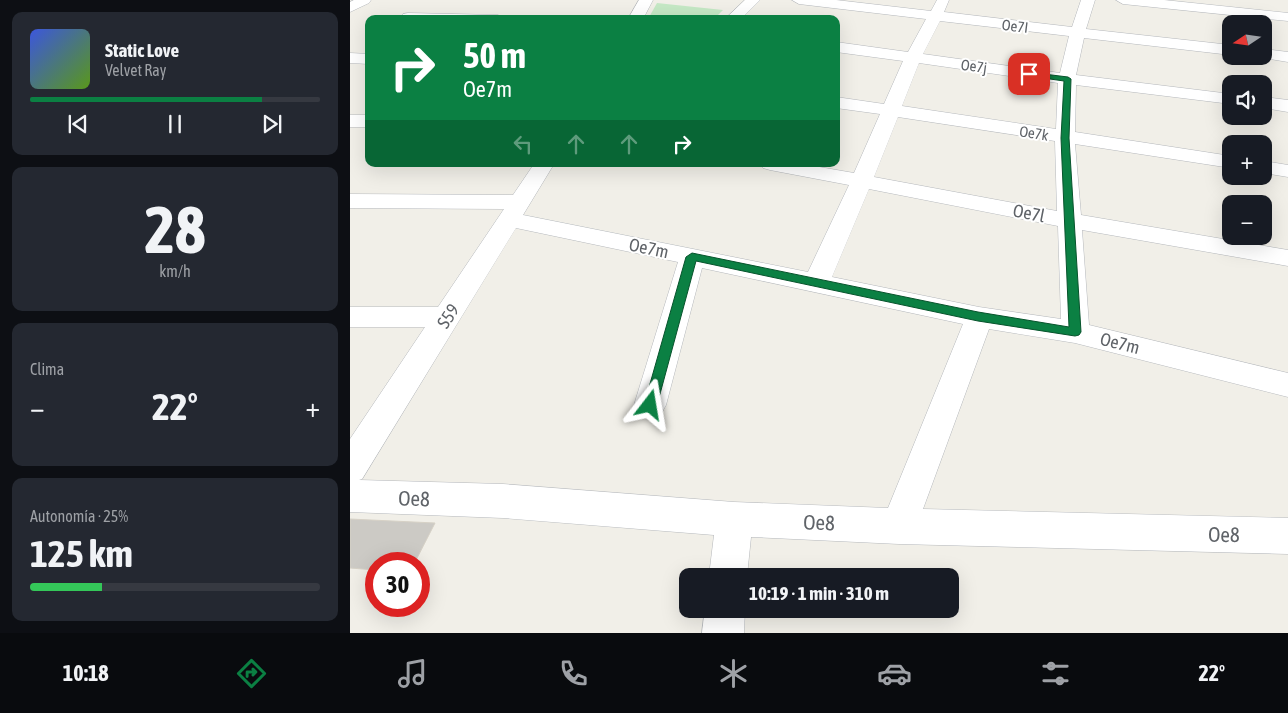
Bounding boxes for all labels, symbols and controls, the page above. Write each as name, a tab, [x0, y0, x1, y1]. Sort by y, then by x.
north arrow	[1222, 15, 1272, 65]
map controls	[1222, 15, 1272, 245]
street label: Oe7I	[1001, 16, 1029, 36]
icon: right	[380, 35, 445, 100]
text: 50 m	[463, 35, 526, 75]
text: Static Love	[105, 39, 179, 61]
pin	[1008, 53, 1050, 95]
street label: Oe7j	[960, 56, 988, 76]
icon: arrive	[1015, 60, 1043, 88]
text: Velvet Ray	[105, 61, 166, 79]
button: sound	[1222, 75, 1272, 125]
text: Oe7m	[463, 76, 512, 102]
icon: previous	[64, 110, 92, 138]
icon: pause	[161, 110, 189, 138]
icon: next	[258, 110, 286, 138]
street label: Oe7k	[1018, 122, 1050, 144]
icon: left	[509, 130, 537, 158]
icon: ahead	[562, 130, 590, 158]
icon: ahead	[615, 130, 643, 158]
icon: right	[668, 130, 696, 158]
button: +	[1222, 135, 1272, 185]
text: 28	[144, 192, 206, 267]
button: −	[1222, 195, 1272, 245]
street label: Oe7l	[1011, 200, 1047, 226]
street label: Oe7m	[627, 234, 671, 262]
text: km/h	[159, 262, 191, 280]
street label: S59	[433, 300, 463, 332]
street label: Oe7m	[1098, 328, 1142, 358]
text: Clima	[30, 360, 64, 378]
position arrow	[623, 378, 675, 430]
text: 22°	[152, 385, 198, 428]
text: −	[30, 391, 45, 423]
text: +	[305, 391, 320, 423]
street label: Oe8	[398, 485, 430, 511]
text: Autonomía · 25%	[30, 507, 128, 525]
street label: Oe8	[803, 509, 835, 535]
street label: Oe8	[1208, 522, 1240, 546]
text: 125 km	[30, 532, 133, 575]
speed limit sign: 30	[365, 552, 430, 617]
text: 10:19 · 1 min · 310 m	[749, 582, 889, 604]
icon: directions	[234, 656, 269, 691]
icon: music	[395, 656, 430, 691]
icon: phone	[556, 656, 591, 691]
icon: climate	[716, 656, 751, 691]
icon: car	[877, 656, 912, 691]
icon: filters	[1038, 656, 1073, 691]
text: 10:18	[63, 660, 109, 686]
text: 22°	[1198, 660, 1225, 686]

